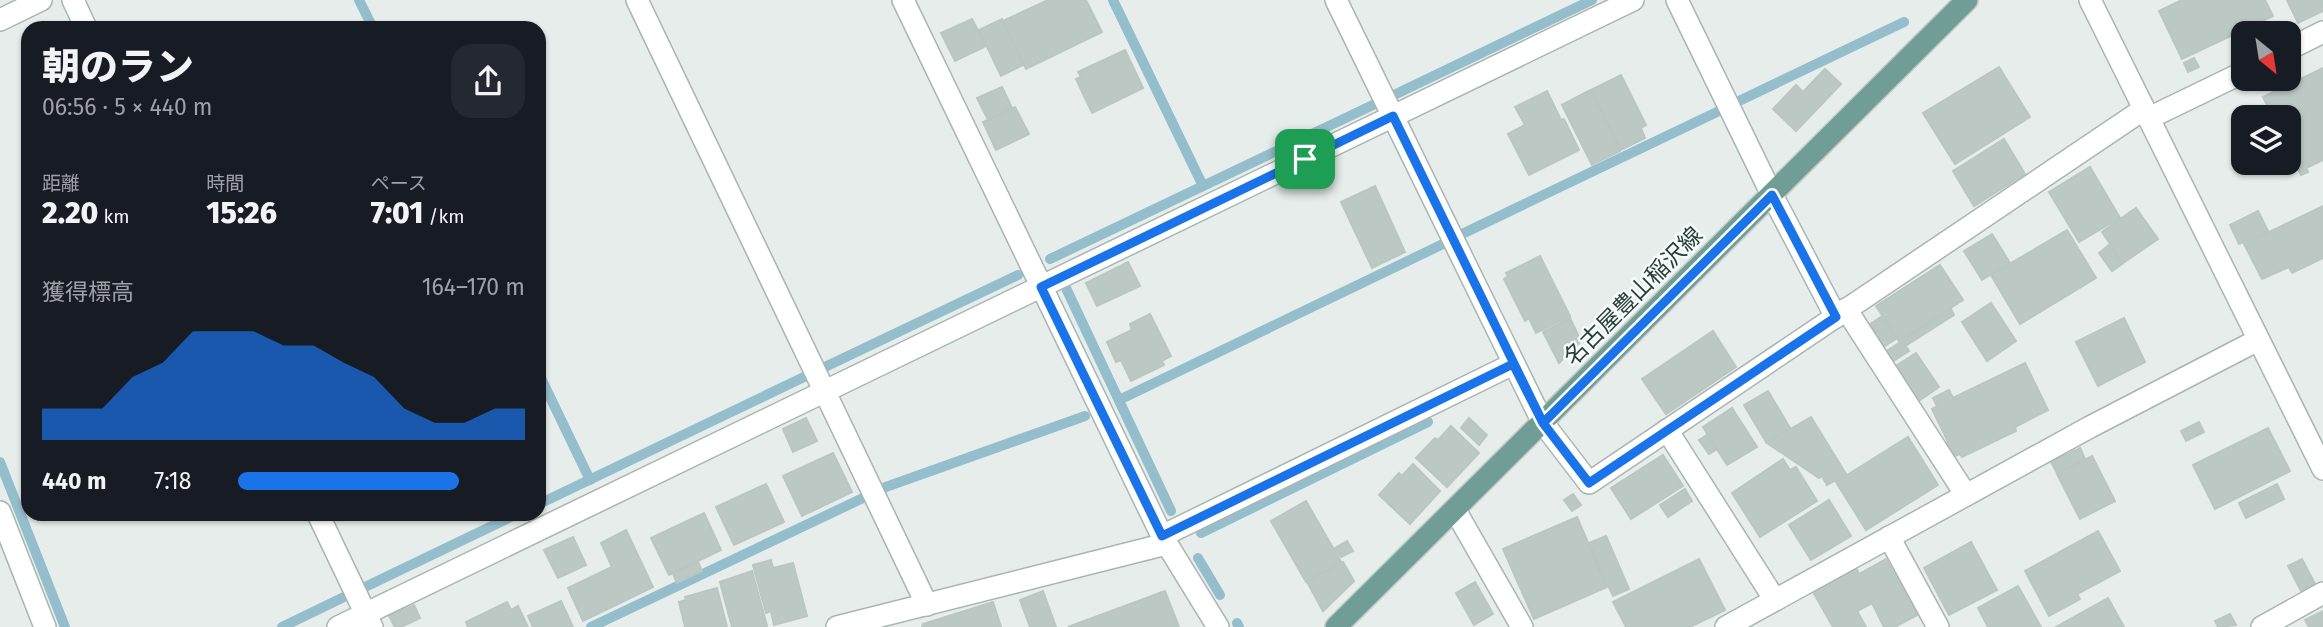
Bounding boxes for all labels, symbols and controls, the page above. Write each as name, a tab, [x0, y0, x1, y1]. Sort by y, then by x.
north arrow	[2231, 21, 2301, 91]
map controls	[2231, 21, 2301, 175]
text: 朝のラン	[42, 44, 194, 90]
button: share	[451, 44, 525, 118]
text: 06:56 · 5 × 440 m	[42, 93, 213, 121]
button: layers	[2231, 105, 2301, 175]
pin	[1275, 129, 1335, 189]
icon: arrive	[1286, 140, 1324, 178]
text: 距離	[42, 172, 80, 195]
text: 時間	[206, 172, 244, 195]
text: ペース	[371, 172, 427, 195]
text: 2.20	[42, 195, 98, 231]
text: 15:26	[206, 195, 277, 231]
text: 7:01	[371, 195, 424, 231]
text: km	[98, 205, 129, 228]
text: /km	[424, 205, 464, 228]
street label: 名古屋豊山稲沢線	[1558, 221, 1708, 371]
text: 164–170 m	[422, 273, 525, 301]
text: 獲得標高	[42, 278, 134, 306]
text: 440 m	[42, 467, 106, 495]
text: 7:18	[154, 467, 191, 495]

